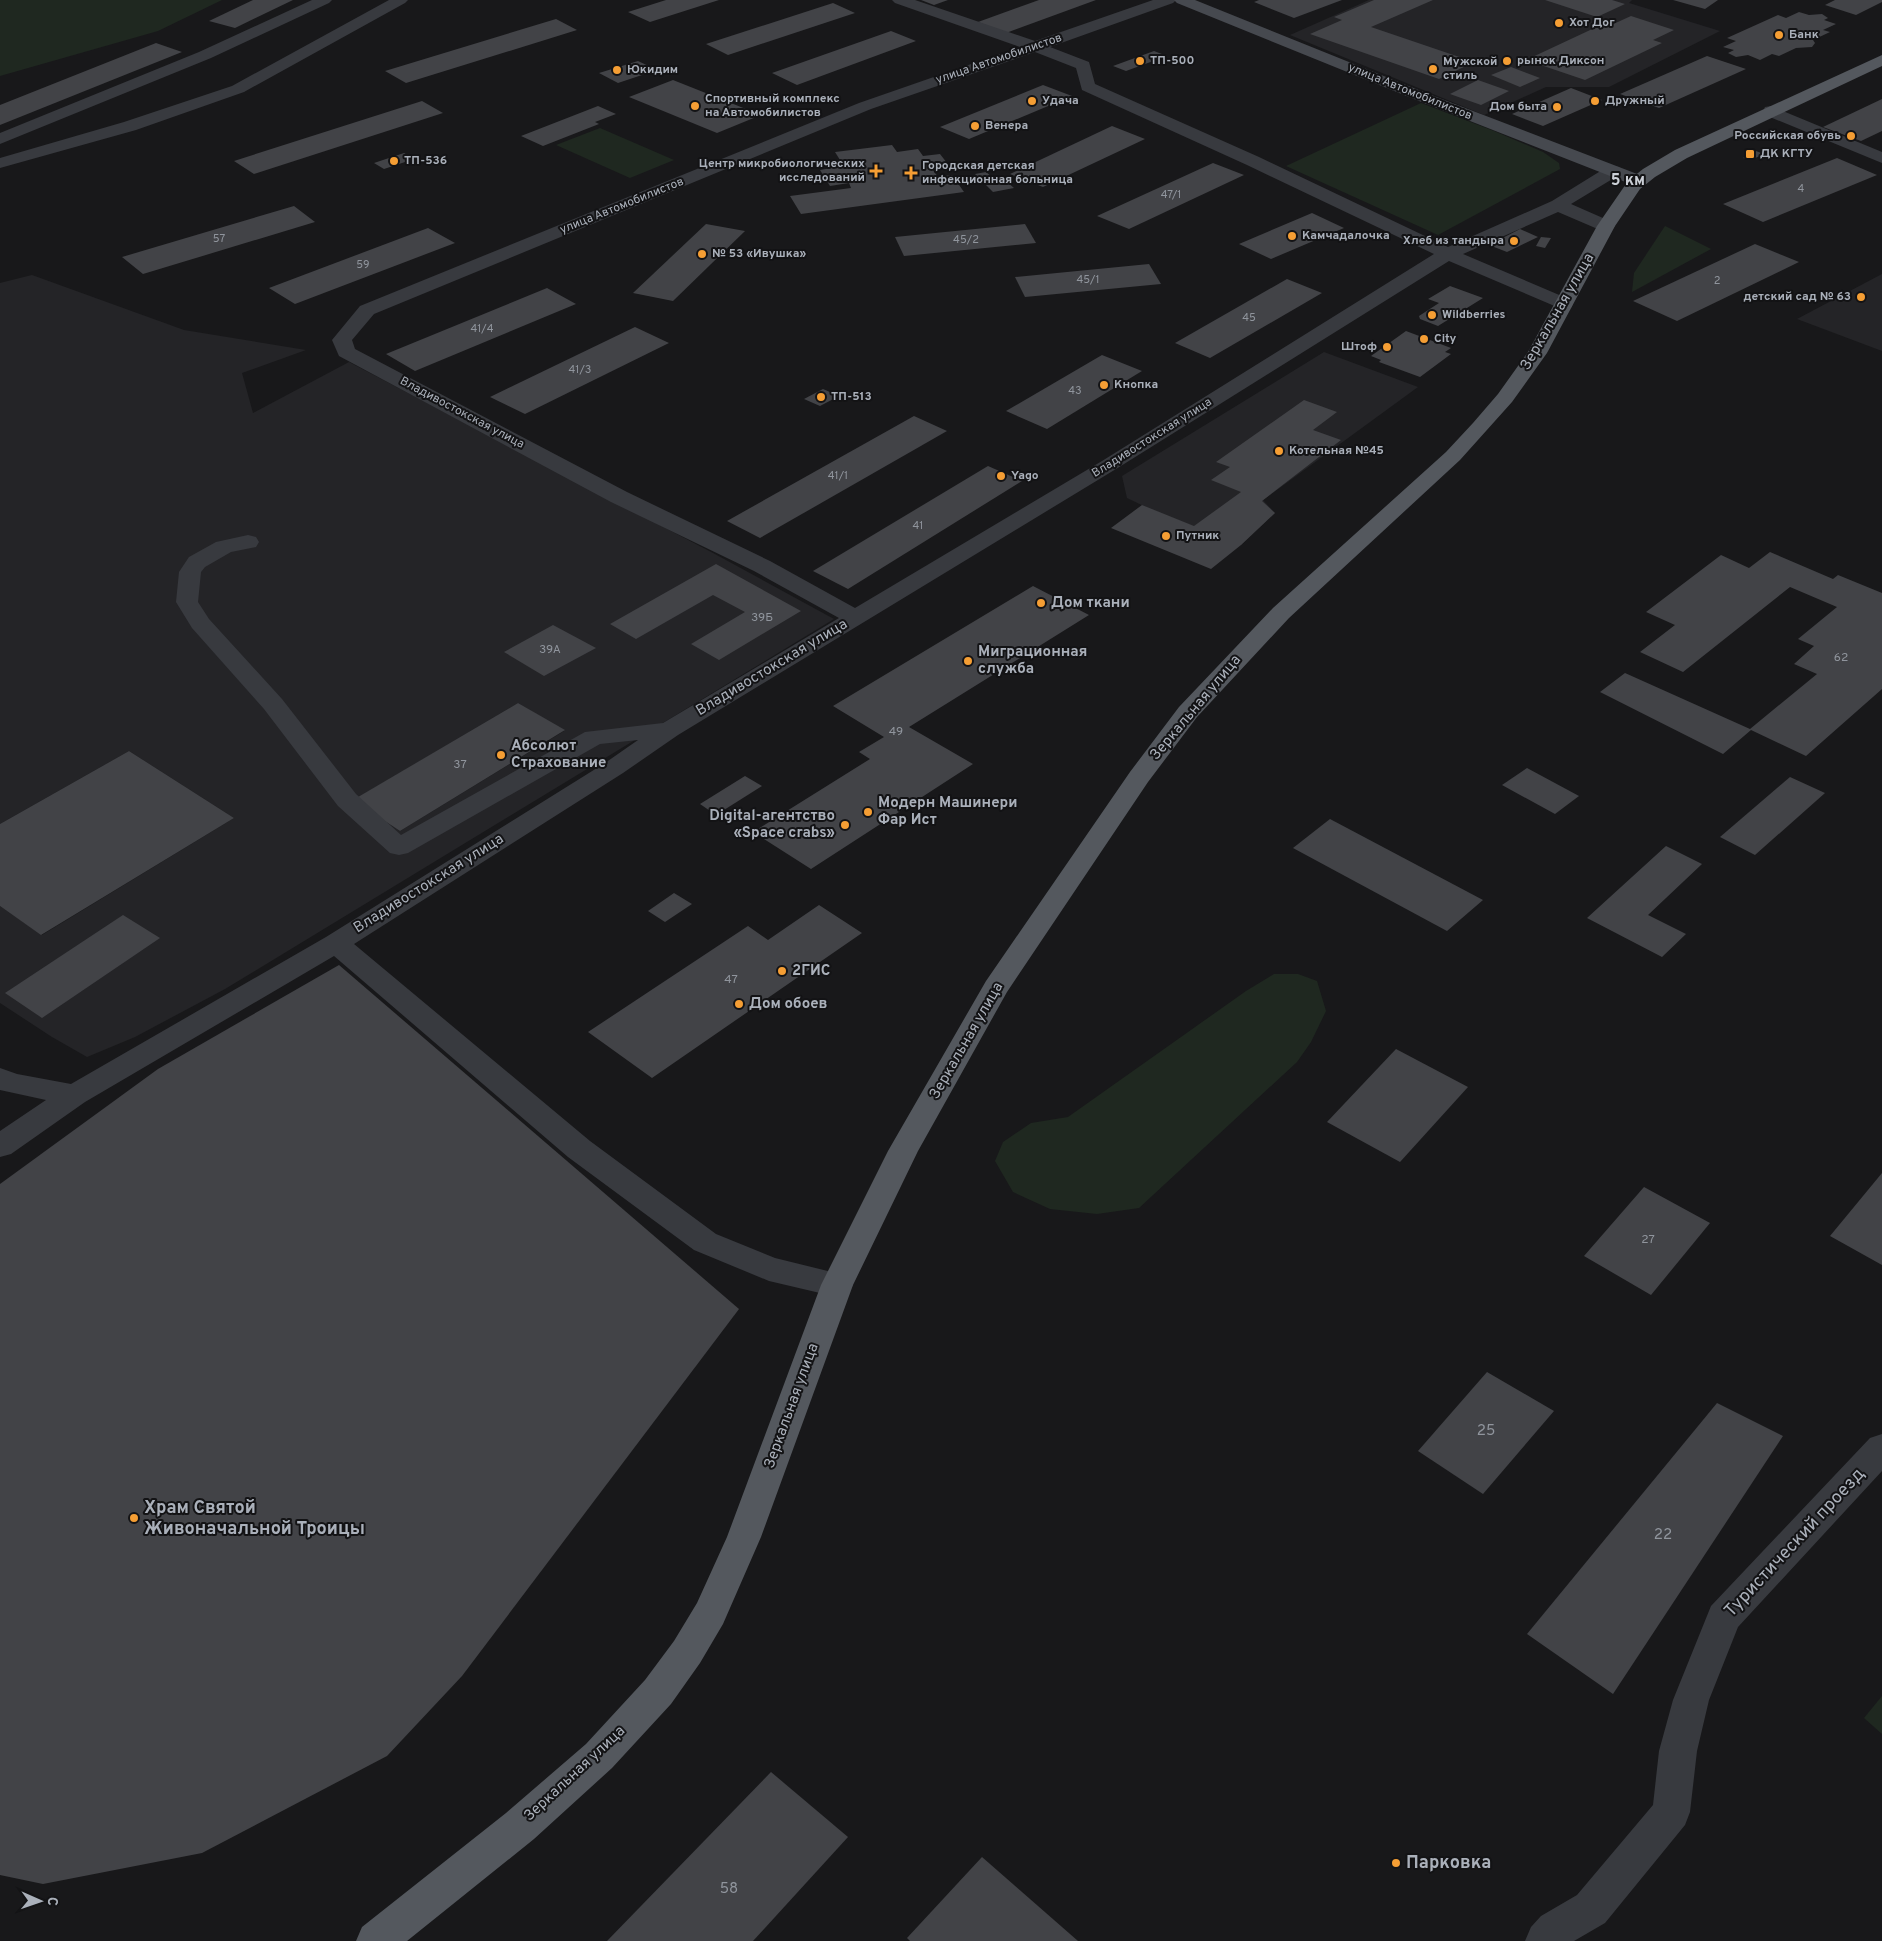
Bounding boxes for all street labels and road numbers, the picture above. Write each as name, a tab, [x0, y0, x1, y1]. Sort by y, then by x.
street label: улица Автомобилистов	[934, 30, 1064, 88]
street label: улица Автомобилистов	[1346, 60, 1474, 124]
street label: улица Автомобилистов	[558, 174, 686, 238]
street label: Зеркальная улица	[1517, 250, 1599, 374]
street label: Владивостокская улица	[397, 373, 527, 453]
street label: Владивостокская улица	[1089, 394, 1215, 482]
street label: Владивостокская улица	[693, 615, 851, 721]
street label: Зеркальная улица	[1146, 651, 1246, 765]
street label: Владивостокская улица	[350, 830, 508, 938]
street label: Зеркальная улица	[926, 979, 1008, 1103]
street label: Зеркальная улица	[761, 1341, 823, 1471]
street label: Туристический проезд	[1720, 1463, 1870, 1623]
street label: Зеркальная улица	[520, 1722, 630, 1826]

